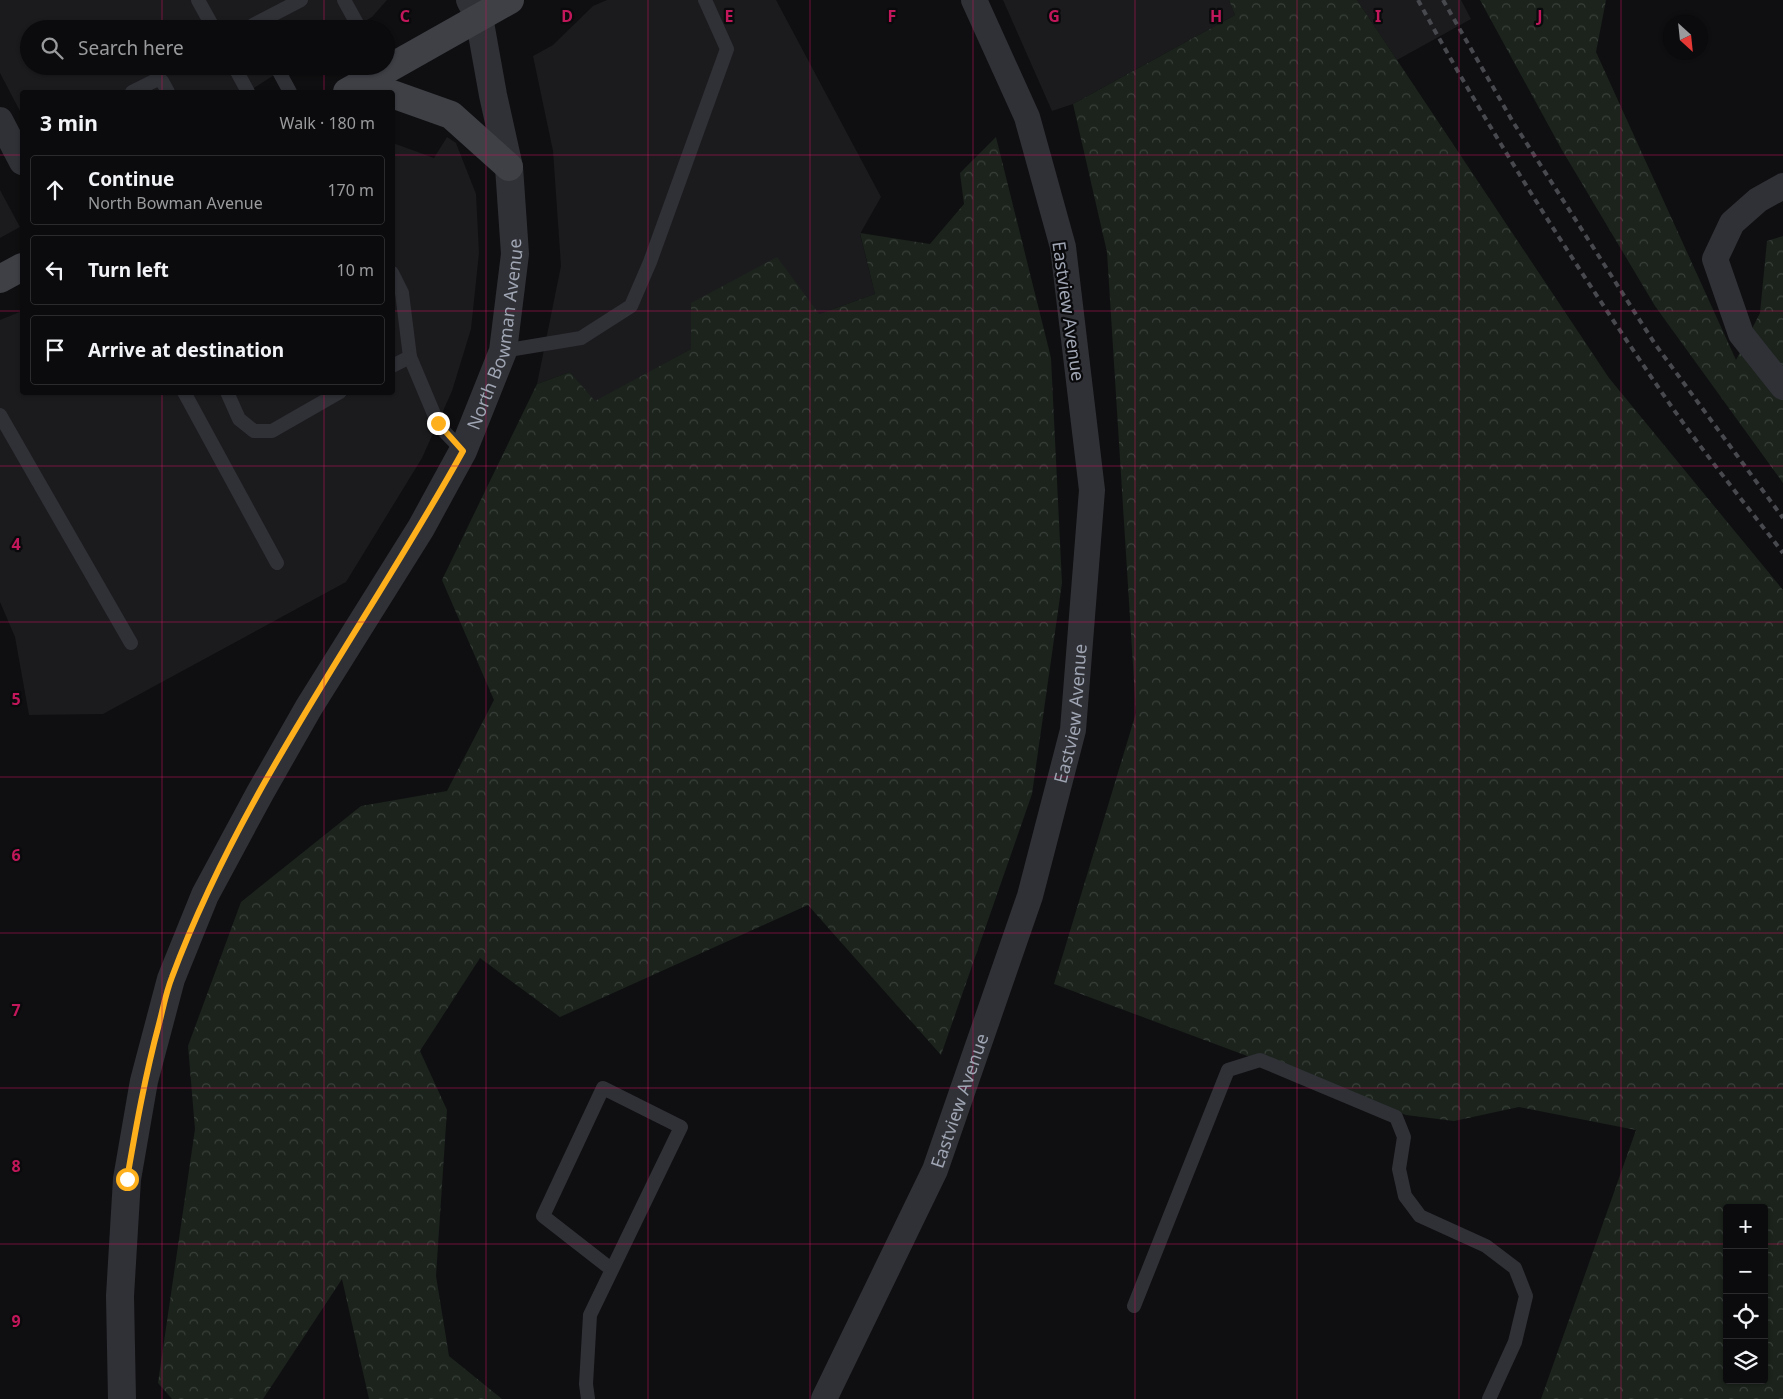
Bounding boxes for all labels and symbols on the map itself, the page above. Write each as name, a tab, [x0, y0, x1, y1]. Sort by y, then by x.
text: C	[400, 5, 410, 27]
text: D	[561, 5, 573, 27]
text: E	[725, 5, 734, 27]
text: F	[888, 5, 896, 27]
text: G	[1048, 5, 1060, 27]
text: H	[1210, 5, 1222, 27]
text: I	[1375, 5, 1381, 27]
text: J	[1535, 5, 1543, 27]
north arrow	[1663, 15, 1708, 60]
street label: North Bowman Avenue	[461, 238, 528, 433]
street label: Eastview Avenue	[1047, 240, 1091, 382]
route end	[427, 412, 450, 435]
text: 4	[11, 533, 21, 555]
street label: Eastview Avenue	[1048, 643, 1092, 786]
text: 5	[11, 688, 21, 710]
text: 6	[11, 844, 21, 866]
text: 7	[11, 999, 21, 1021]
street label: Eastview Avenue	[925, 1030, 994, 1171]
text: 8	[11, 1155, 21, 1177]
route start	[116, 1168, 139, 1191]
text: 9	[11, 1310, 21, 1332]

